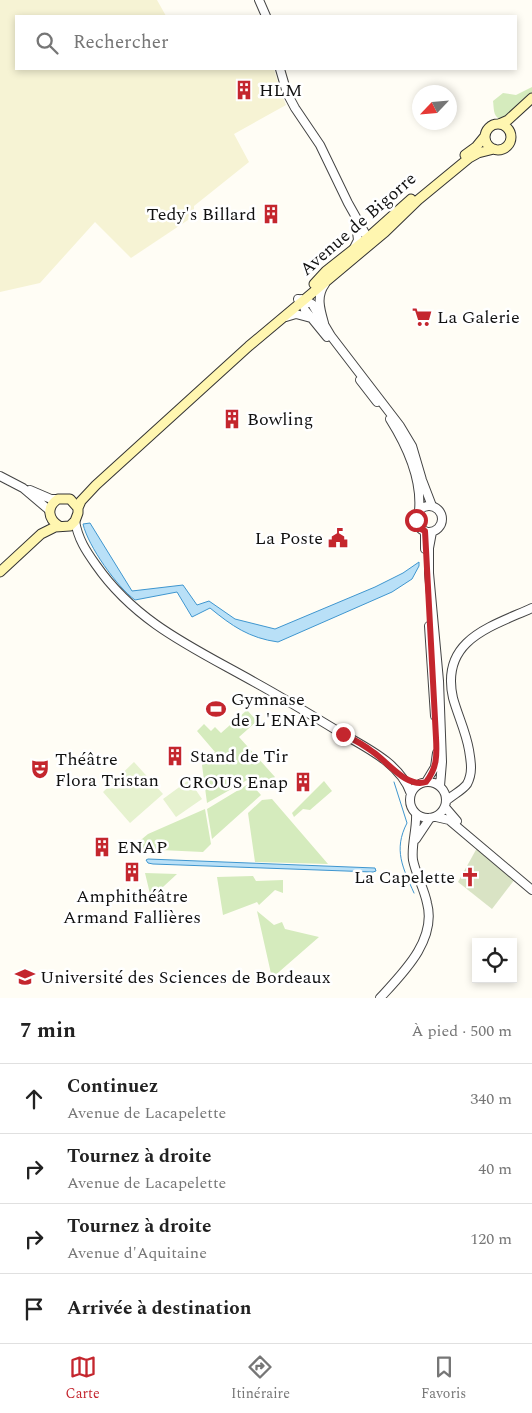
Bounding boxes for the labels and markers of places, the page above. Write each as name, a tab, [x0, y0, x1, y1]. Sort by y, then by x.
place label: HLM	[259, 77, 302, 104]
building icon: HLM	[233, 79, 255, 101]
place label: Tedy's Billard	[147, 201, 256, 228]
building icon: Tedy's Billard	[260, 203, 282, 225]
place label: La Galerie	[437, 304, 520, 331]
supermarket icon: La Galerie	[411, 306, 433, 328]
place label: Bowling	[247, 406, 313, 433]
building icon: Bowling	[221, 408, 243, 430]
place label: La Poste	[255, 525, 323, 552]
public building icon: La Poste	[327, 527, 349, 549]
place label: Gymnase de L'ENAP	[231, 686, 321, 734]
sports icon: Gymnase de L'ENAP	[205, 698, 227, 720]
place label: Stand de Tir	[190, 743, 288, 770]
building icon: Stand de Tir	[164, 745, 186, 767]
place label: Théâtre Flora Tristan	[55, 746, 159, 794]
theatre icon: Théâtre Flora Tristan	[29, 758, 51, 780]
place label: CROUS Enap	[179, 769, 288, 796]
building icon: CROUS Enap	[292, 771, 314, 793]
place label: ENAP	[117, 834, 168, 861]
building icon: ENAP	[91, 836, 113, 858]
building icon: Amphithéâtre Armand Fallières	[121, 861, 143, 883]
place label: La Capelette	[354, 864, 455, 891]
church icon: La Capelette	[459, 866, 481, 888]
place label: Amphithéâtre Armand Fallières	[63, 883, 201, 931]
place label: Université des Sciences de Bordeaux	[40, 964, 331, 991]
school or university icon: Université des Sciences de Bordeaux	[14, 966, 36, 988]

